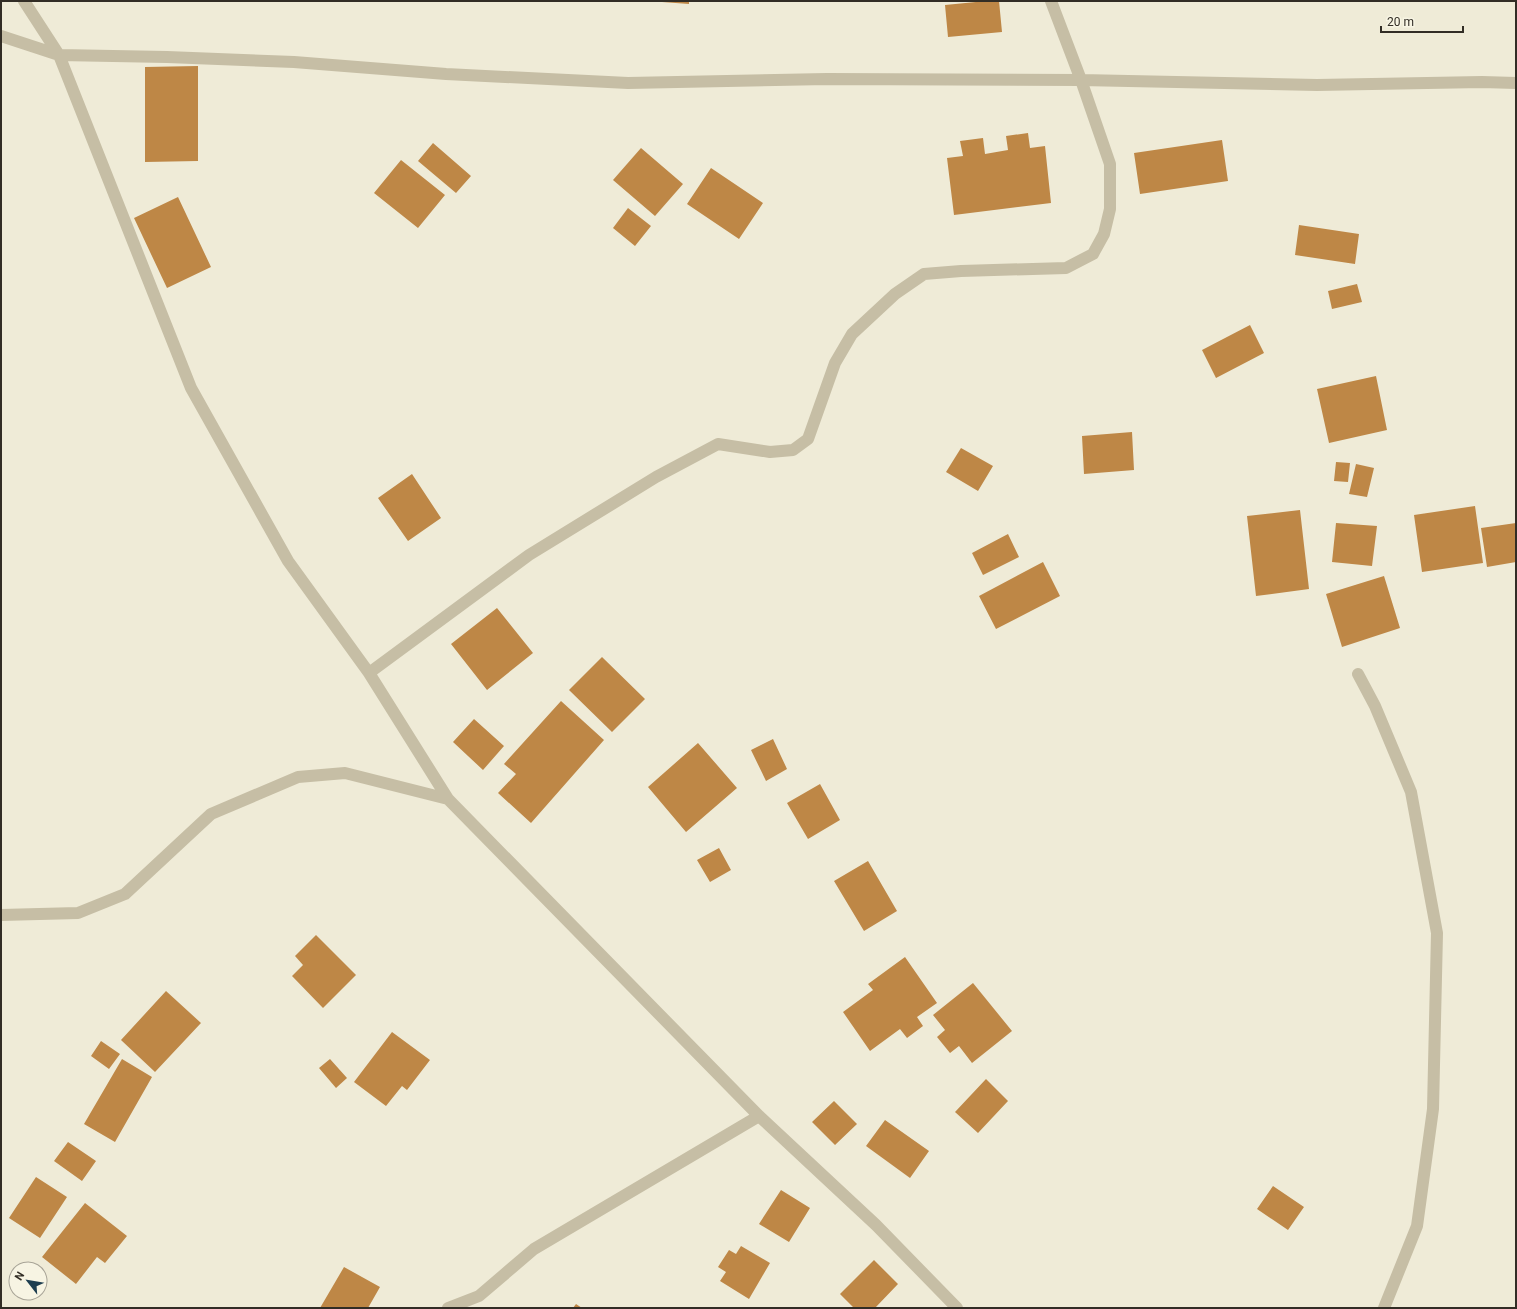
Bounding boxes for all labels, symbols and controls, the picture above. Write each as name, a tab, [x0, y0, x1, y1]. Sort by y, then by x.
scale bar	[1381, 8, 1463, 34]
text: 20 m	[1387, 15, 1414, 29]
north arrow	[8, 1261, 48, 1301]
text: N	[12, 1269, 28, 1283]

